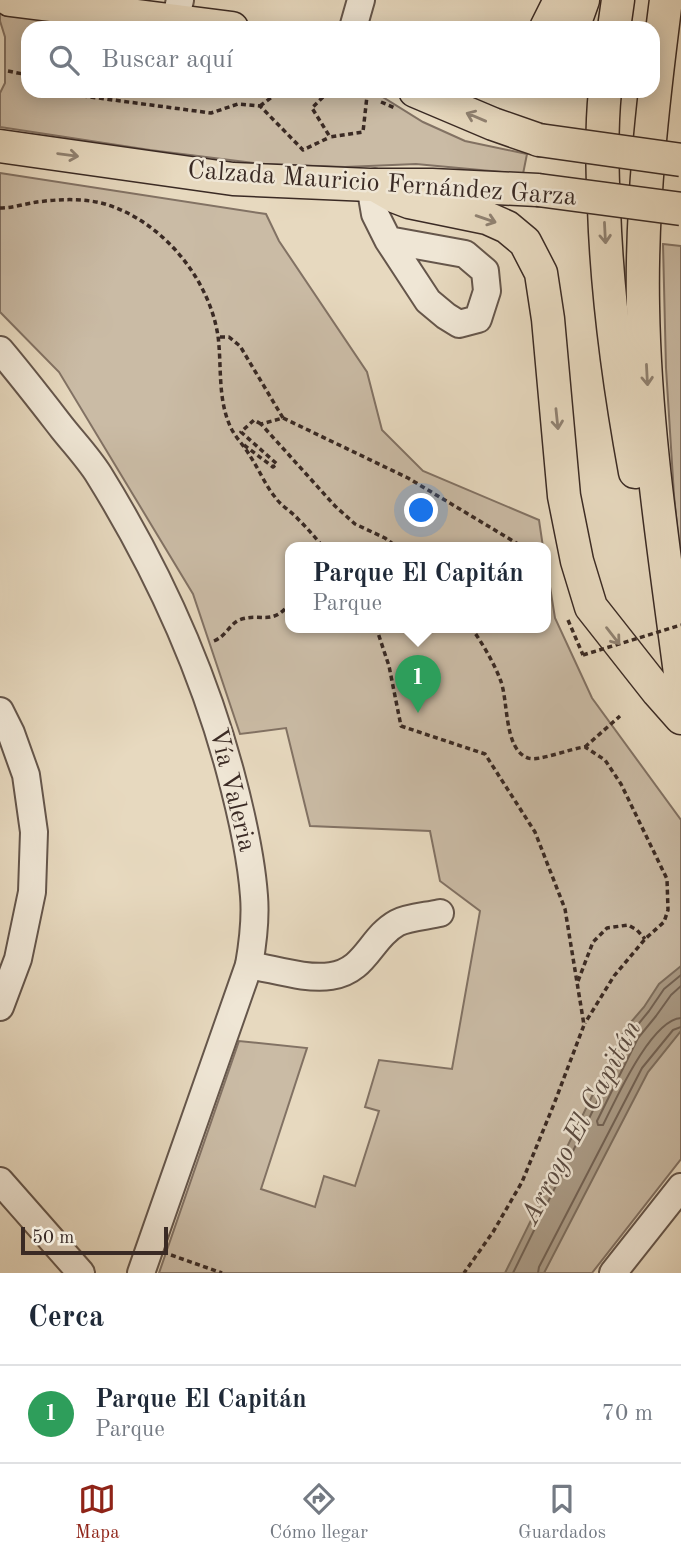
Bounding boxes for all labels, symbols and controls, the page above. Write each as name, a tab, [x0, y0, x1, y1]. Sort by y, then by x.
search box	[21, 21, 660, 98]
icon: search	[45, 41, 83, 79]
text: Buscar aquí	[101, 47, 233, 73]
one-way arrow	[466, 110, 488, 123]
one-way arrow	[56, 149, 78, 162]
street label: Calzada Mauricio Fernández Garza	[187, 157, 578, 211]
one-way arrow	[475, 214, 497, 226]
one-way arrow	[598, 221, 611, 244]
one-way arrow	[640, 363, 653, 386]
one-way arrow	[551, 408, 564, 430]
your location	[404, 493, 438, 527]
popup	[285, 542, 551, 633]
text: Parque El Capitán	[312, 561, 524, 587]
text: Parque	[312, 592, 382, 615]
one-way arrow	[606, 626, 621, 644]
pin: 1	[395, 655, 441, 713]
street label: Vía Valeria	[204, 726, 260, 855]
water label: Arroyo El Capitán	[516, 1017, 647, 1231]
scale bar	[21, 1224, 168, 1256]
text: 50 m	[32, 1229, 74, 1248]
text: Cerca	[28, 1303, 104, 1333]
text: Parque El Capitán	[95, 1387, 307, 1413]
text: 1	[44, 1402, 58, 1425]
text: 70 m	[602, 1402, 653, 1425]
text: Parque	[95, 1418, 165, 1441]
tab: Mapa	[75, 1480, 120, 1545]
tab: Cómo llegar	[270, 1480, 368, 1545]
tab: Guardados	[518, 1480, 606, 1545]

